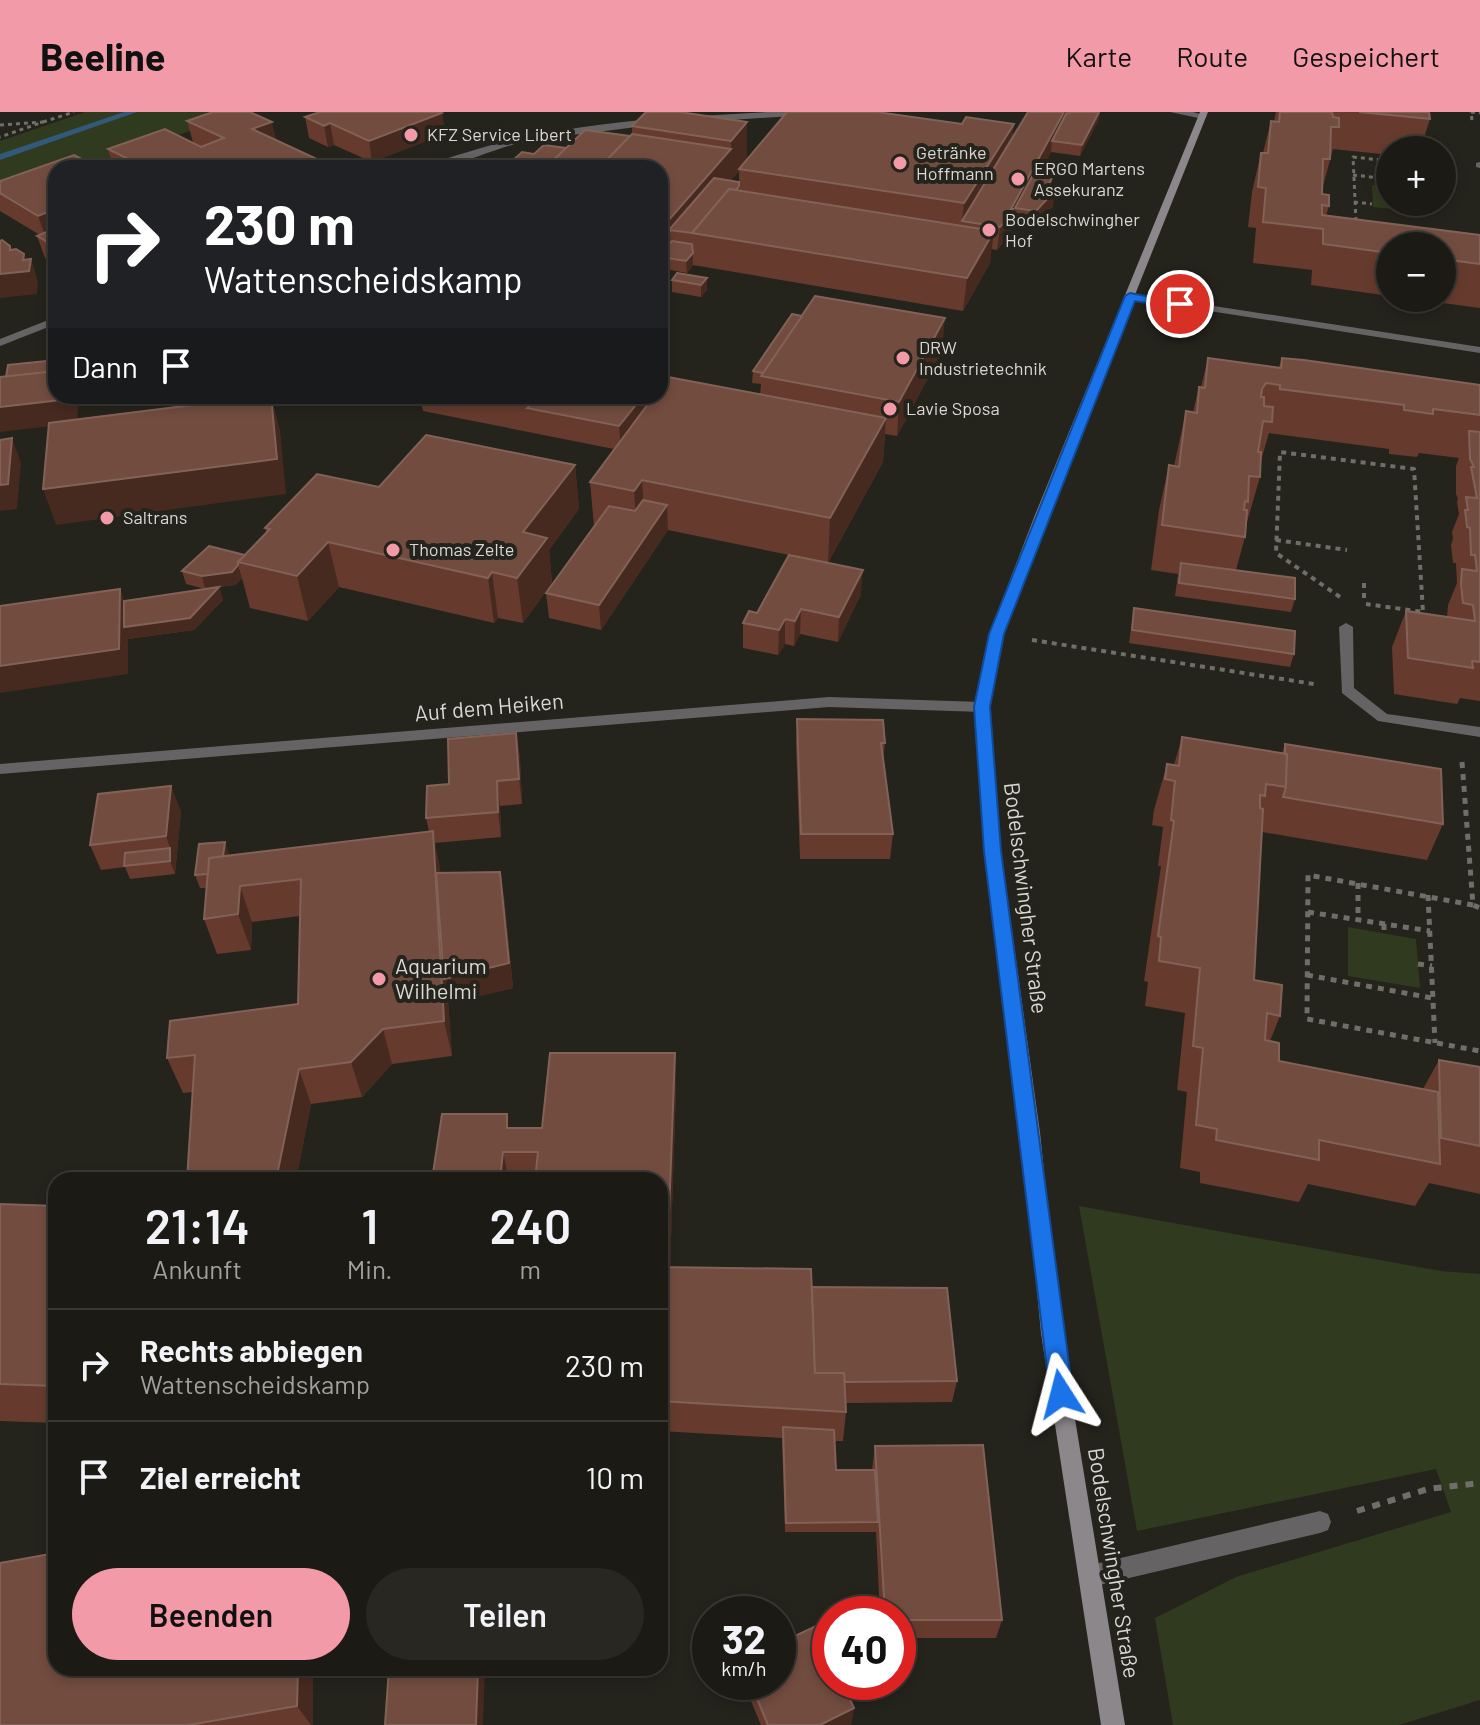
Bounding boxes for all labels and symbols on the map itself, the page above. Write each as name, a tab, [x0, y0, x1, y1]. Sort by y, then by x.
place label: KFZ Service Libert	[427, 123, 572, 145]
marker: KFZ Service Libert	[402, 126, 420, 144]
place label: Getränke Hoffmann	[916, 141, 994, 184]
marker: Getränke Hoffmann	[891, 154, 909, 172]
place label: ERGO Martens Assekuranz	[1034, 157, 1145, 200]
marker: ERGO Martens Assekuranz	[1009, 170, 1027, 188]
place label: Bodelschwingher Hof	[1005, 208, 1140, 251]
marker: Bodelschwingher Hof	[980, 221, 998, 239]
pin	[1146, 270, 1214, 338]
place label: DRW Industrietechnik	[919, 336, 1047, 379]
marker: DRW Industrietechnik	[894, 349, 912, 367]
place label: Lavie Sposa	[906, 397, 1000, 419]
marker: Lavie Sposa	[881, 400, 899, 418]
place label: Saltrans	[123, 506, 187, 528]
marker: Saltrans	[98, 509, 116, 527]
place label: Thomas Zelte	[409, 538, 514, 560]
marker: Thomas Zelte	[384, 541, 402, 559]
street label: Auf dem Heiken	[413, 687, 565, 725]
street label: Bodelschwingher Straße	[1000, 781, 1054, 1015]
place label: Aquarium Wilhelmi	[395, 952, 487, 1003]
marker: Aquarium Wilhelmi	[370, 970, 388, 988]
position arrow	[1019, 1352, 1103, 1436]
street label: Bodelschwingher Straße	[1084, 1446, 1146, 1680]
speed limit sign: 40	[812, 1596, 916, 1700]

